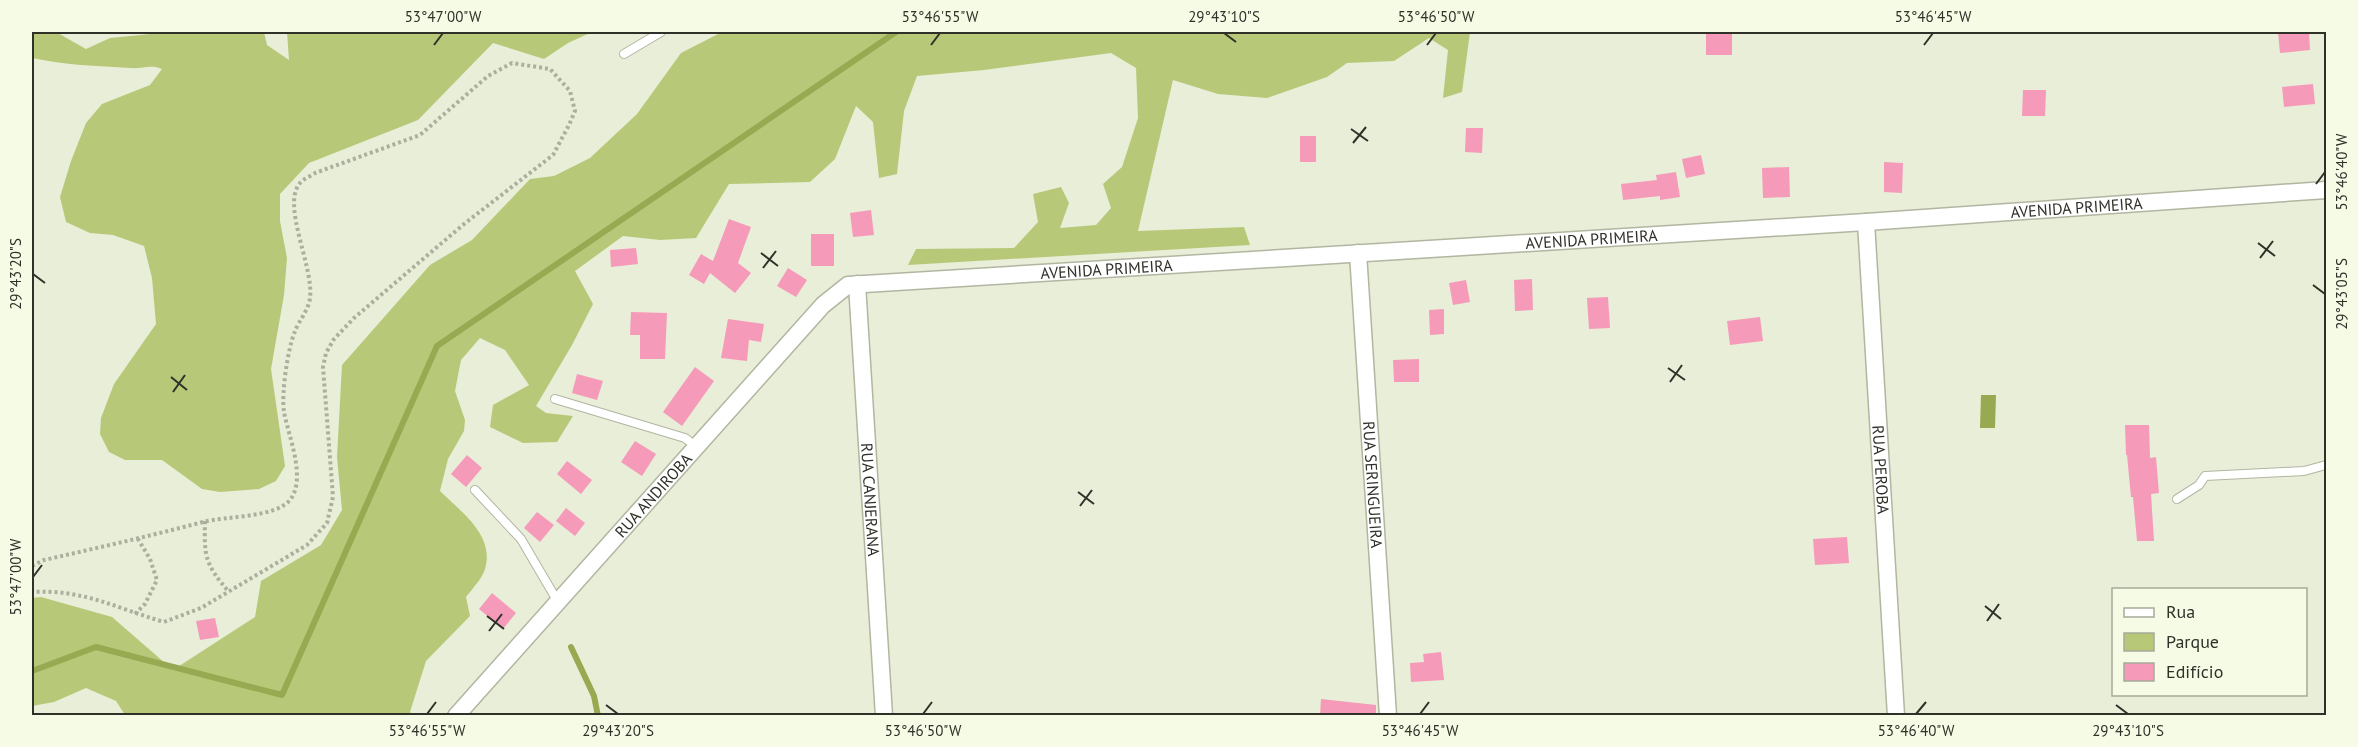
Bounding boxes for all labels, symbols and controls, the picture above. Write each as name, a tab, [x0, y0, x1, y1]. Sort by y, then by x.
text: 53°47'00"W	[405, 7, 482, 26]
text: 53°46'55"W	[902, 7, 979, 26]
text: 29°43'10"S	[1188, 7, 1260, 26]
text: 53°46'50"W	[1398, 7, 1475, 26]
text: 53°46'45"W	[1895, 7, 1972, 26]
text: 53°46'40"W	[2332, 133, 2351, 210]
street label: AVENIDA PRIMEIRA	[2010, 193, 2144, 222]
street label: AVENIDA PRIMEIRA	[1525, 225, 1659, 253]
text: 29°43'20"S	[6, 238, 25, 310]
street label: AVENIDA PRIMEIRA	[1040, 255, 1174, 283]
text: 29°43'05"S	[2332, 258, 2351, 330]
street label: RUA SERINGUEIRA	[1359, 421, 1387, 549]
street label: RUA PEROBA	[1868, 425, 1894, 515]
street label: RUA CANJERANA	[857, 442, 884, 558]
street label: RUA ANDIROBA	[610, 448, 696, 541]
text: 53°47'00"W	[6, 538, 25, 615]
legend	[2112, 588, 2307, 696]
text: Rua	[2166, 600, 2195, 623]
text: Parque	[2166, 630, 2219, 653]
text: Edifício	[2166, 660, 2223, 683]
text: 53°46'55"W	[389, 721, 466, 740]
text: 29°43'20"S	[582, 721, 654, 740]
text: 53°46'50"W	[885, 721, 962, 740]
text: 53°46'45"W	[1382, 721, 1459, 740]
text: 53°46'40"W	[1878, 721, 1955, 740]
text: 29°43'10"S	[2092, 721, 2164, 740]

